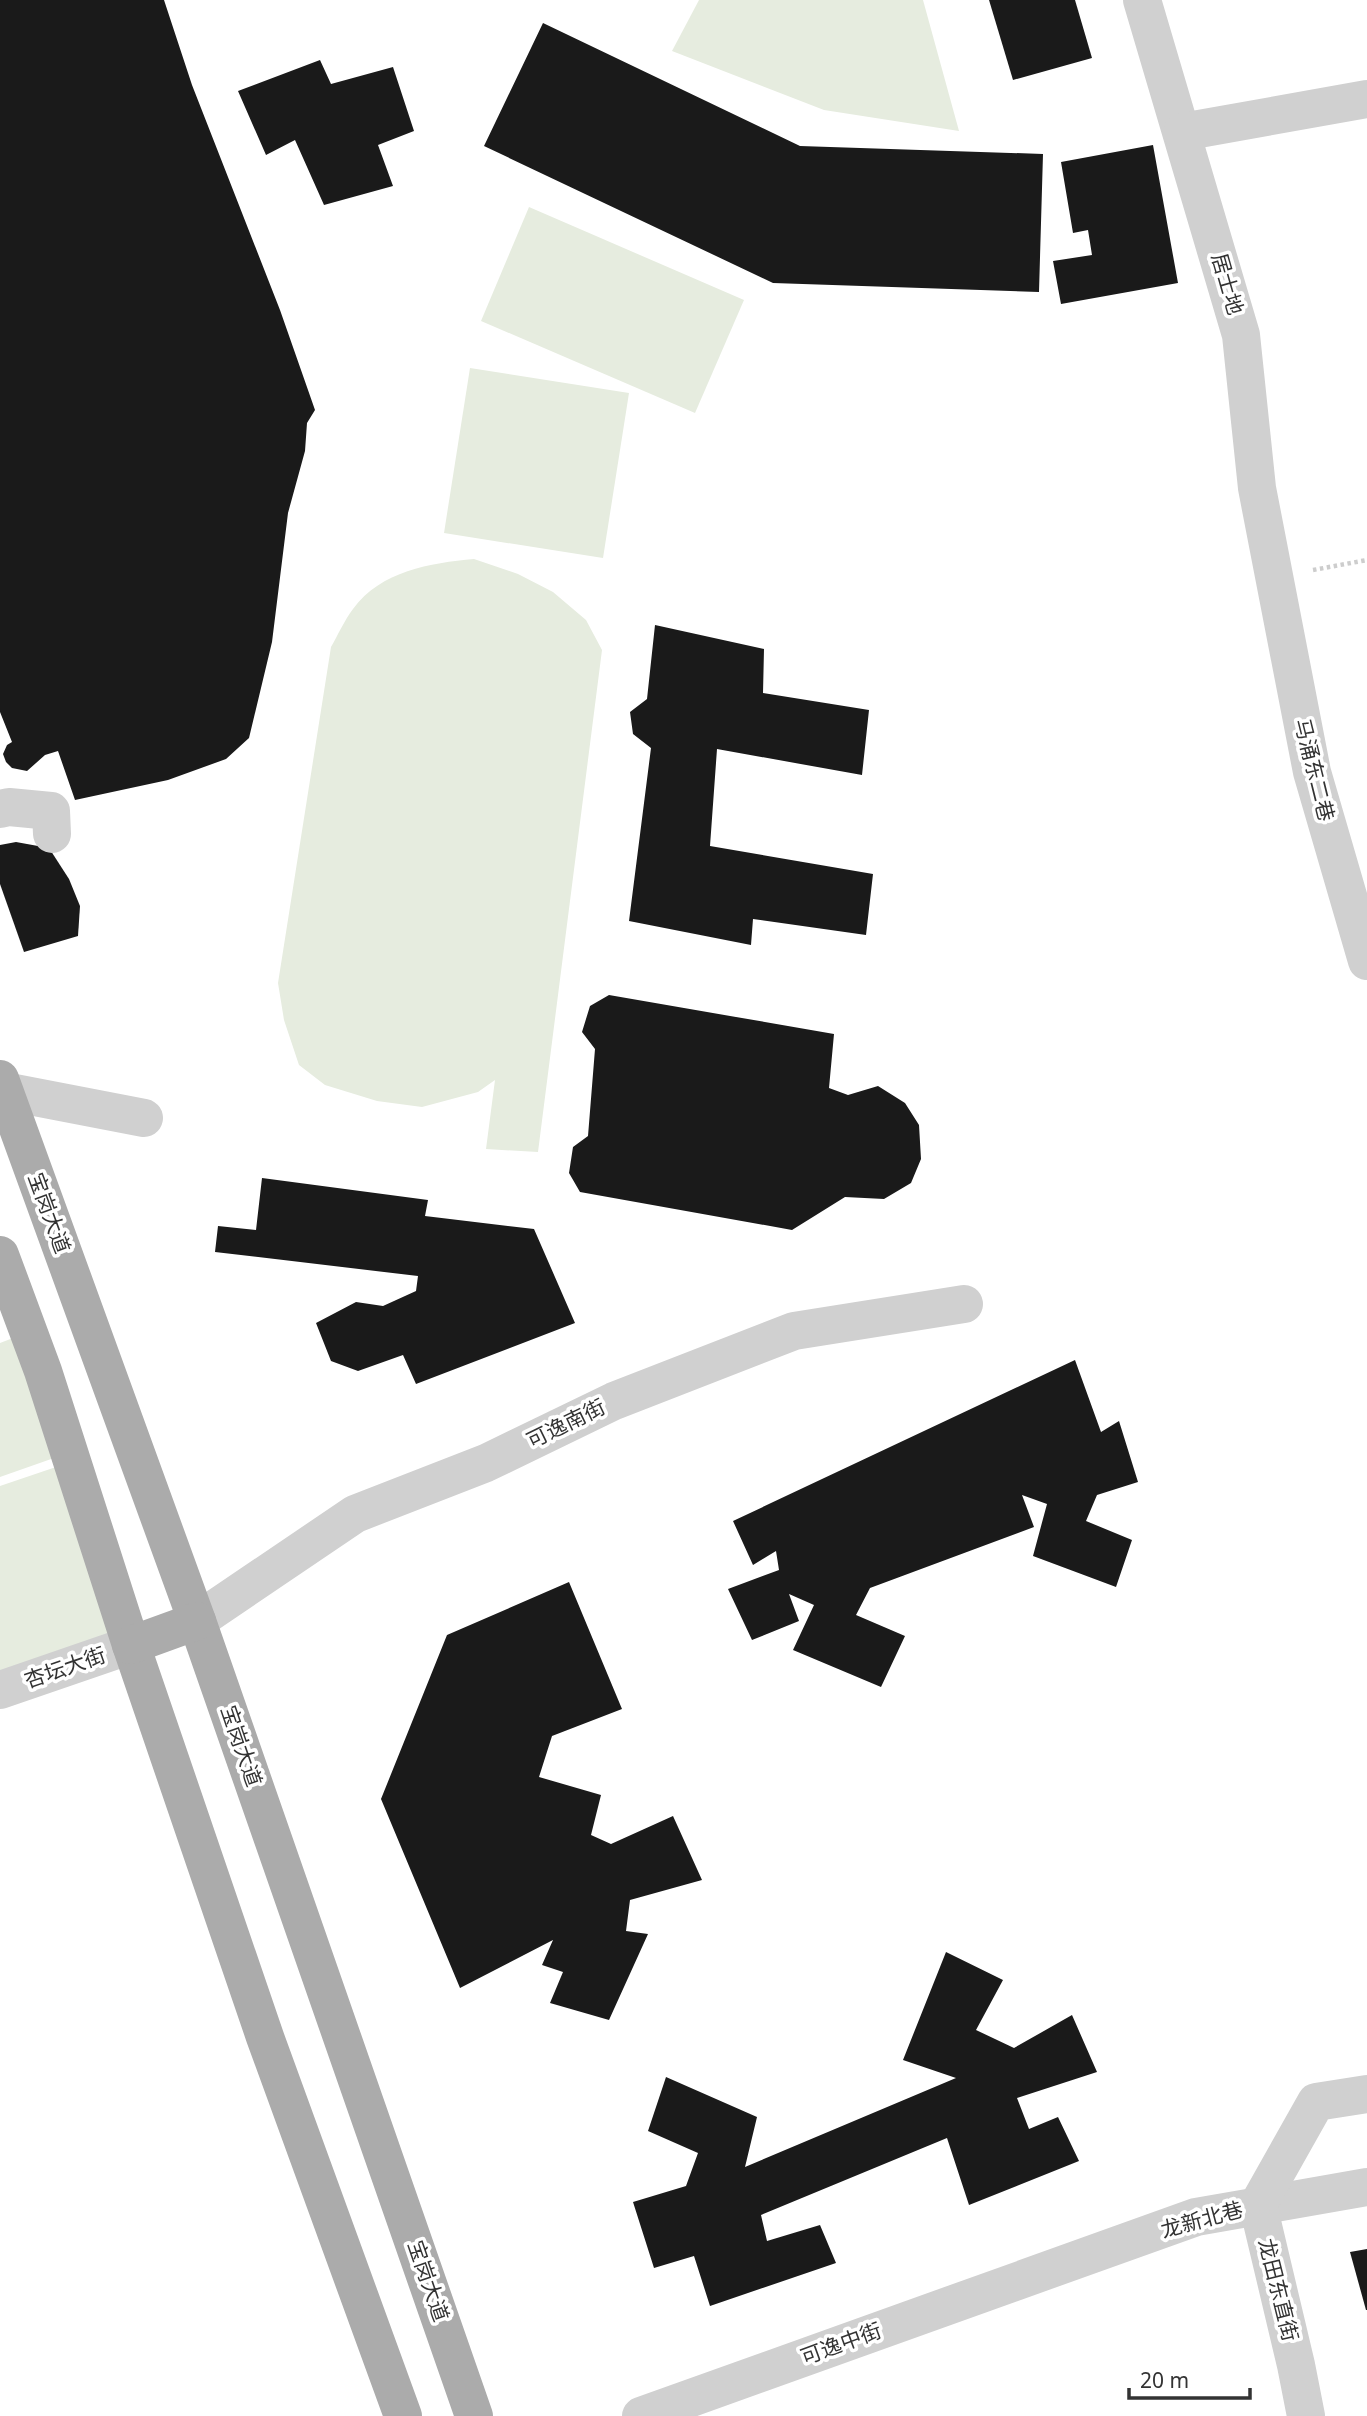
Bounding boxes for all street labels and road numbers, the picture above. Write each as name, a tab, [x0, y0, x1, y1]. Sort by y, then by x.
street label: 居士地	[1206, 250, 1250, 318]
street label: 马涌东二巷	[1289, 715, 1341, 824]
street label: 宝岗大道	[22, 1168, 77, 1257]
street label: 可逸南街	[522, 1392, 609, 1454]
street label: 杏坛大街	[20, 1640, 109, 1694]
street label: 宝岗大道	[215, 1701, 269, 1790]
street label: 龙新北巷	[1158, 2195, 1246, 2243]
street label: 龙田东直街	[1253, 2235, 1305, 2344]
street label: 宝岗大道	[402, 2236, 456, 2325]
street label: 可逸中街	[796, 2316, 885, 2371]

